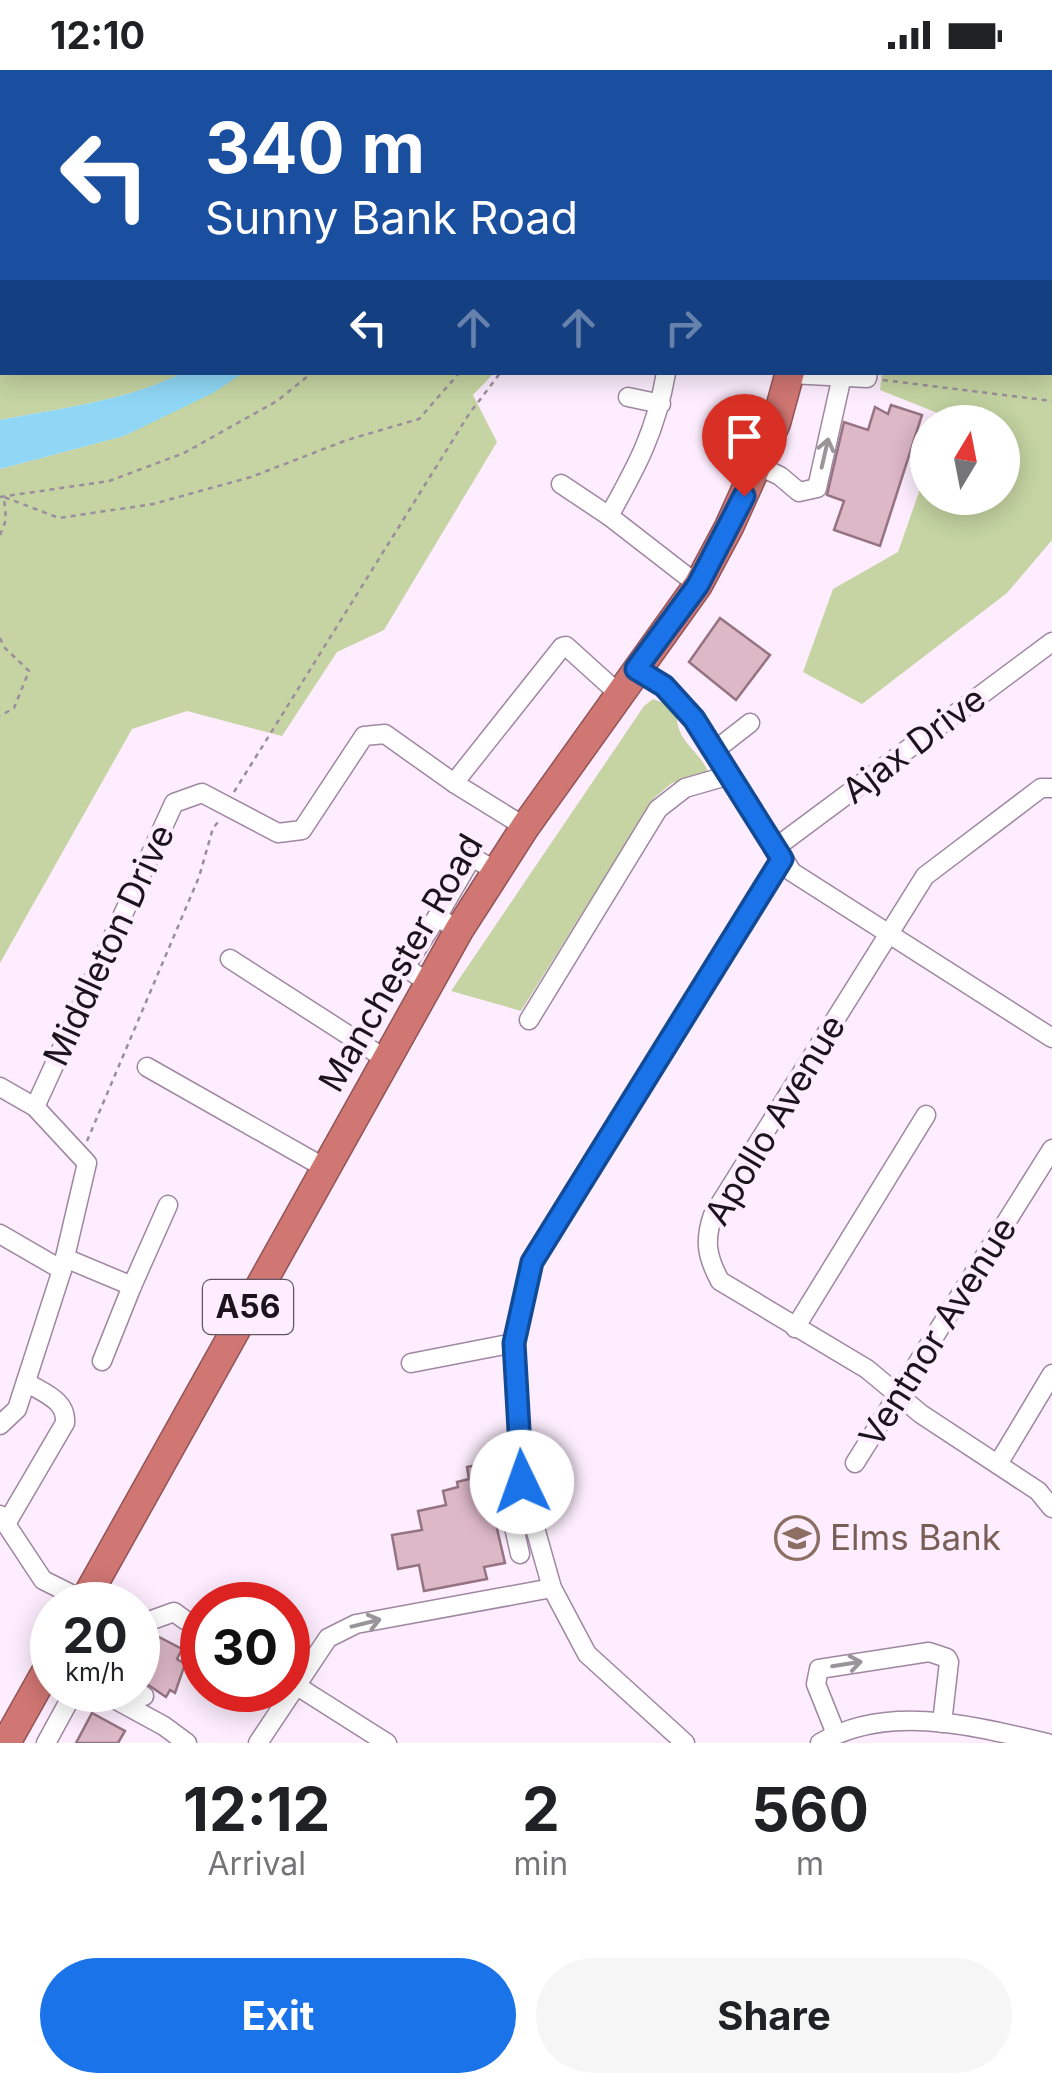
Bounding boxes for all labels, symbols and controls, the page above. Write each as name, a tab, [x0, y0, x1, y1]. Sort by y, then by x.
text: 12:10	[50, 12, 145, 58]
text: 340 m	[205, 105, 425, 190]
icon: left	[40, 110, 170, 240]
text: Sunny Bank Road	[205, 190, 578, 245]
icon: left	[341, 300, 396, 355]
icon: ahead	[446, 300, 501, 355]
icon: ahead	[551, 300, 606, 355]
icon: right	[656, 300, 711, 355]
pin	[702, 394, 787, 497]
north arrow	[910, 405, 1020, 515]
map controls	[910, 405, 1020, 515]
icon: arrive	[717, 409, 772, 464]
one-way arrow	[817, 438, 835, 470]
street label: Ajax Drive	[834, 677, 993, 812]
street label: Middleton Drive	[34, 817, 182, 1072]
street label: Manchester Road	[309, 826, 491, 1099]
street label: Apollo Avenue	[695, 1007, 853, 1232]
street label: Ventnor Avenue	[850, 1209, 1025, 1454]
road number: A56	[203, 1280, 293, 1334]
position arrow	[470, 1430, 574, 1534]
school or university icon: Elms Bank	[774, 1515, 820, 1561]
place label: Elms Bank	[830, 1516, 1001, 1558]
speed limit sign: 30	[180, 1582, 310, 1712]
text: 20	[62, 1605, 128, 1665]
one-way arrow	[350, 1613, 381, 1632]
one-way arrow	[830, 1654, 863, 1673]
text: km/h	[65, 1657, 125, 1687]
text: 12:12	[183, 1773, 330, 1845]
text: 2	[522, 1773, 560, 1845]
text: 560	[751, 1773, 869, 1845]
text: Arrival	[207, 1844, 306, 1883]
text: min	[513, 1844, 568, 1883]
text: m	[796, 1844, 824, 1883]
button: Exit	[40, 1958, 516, 2073]
button: Share	[536, 1958, 1012, 2073]

